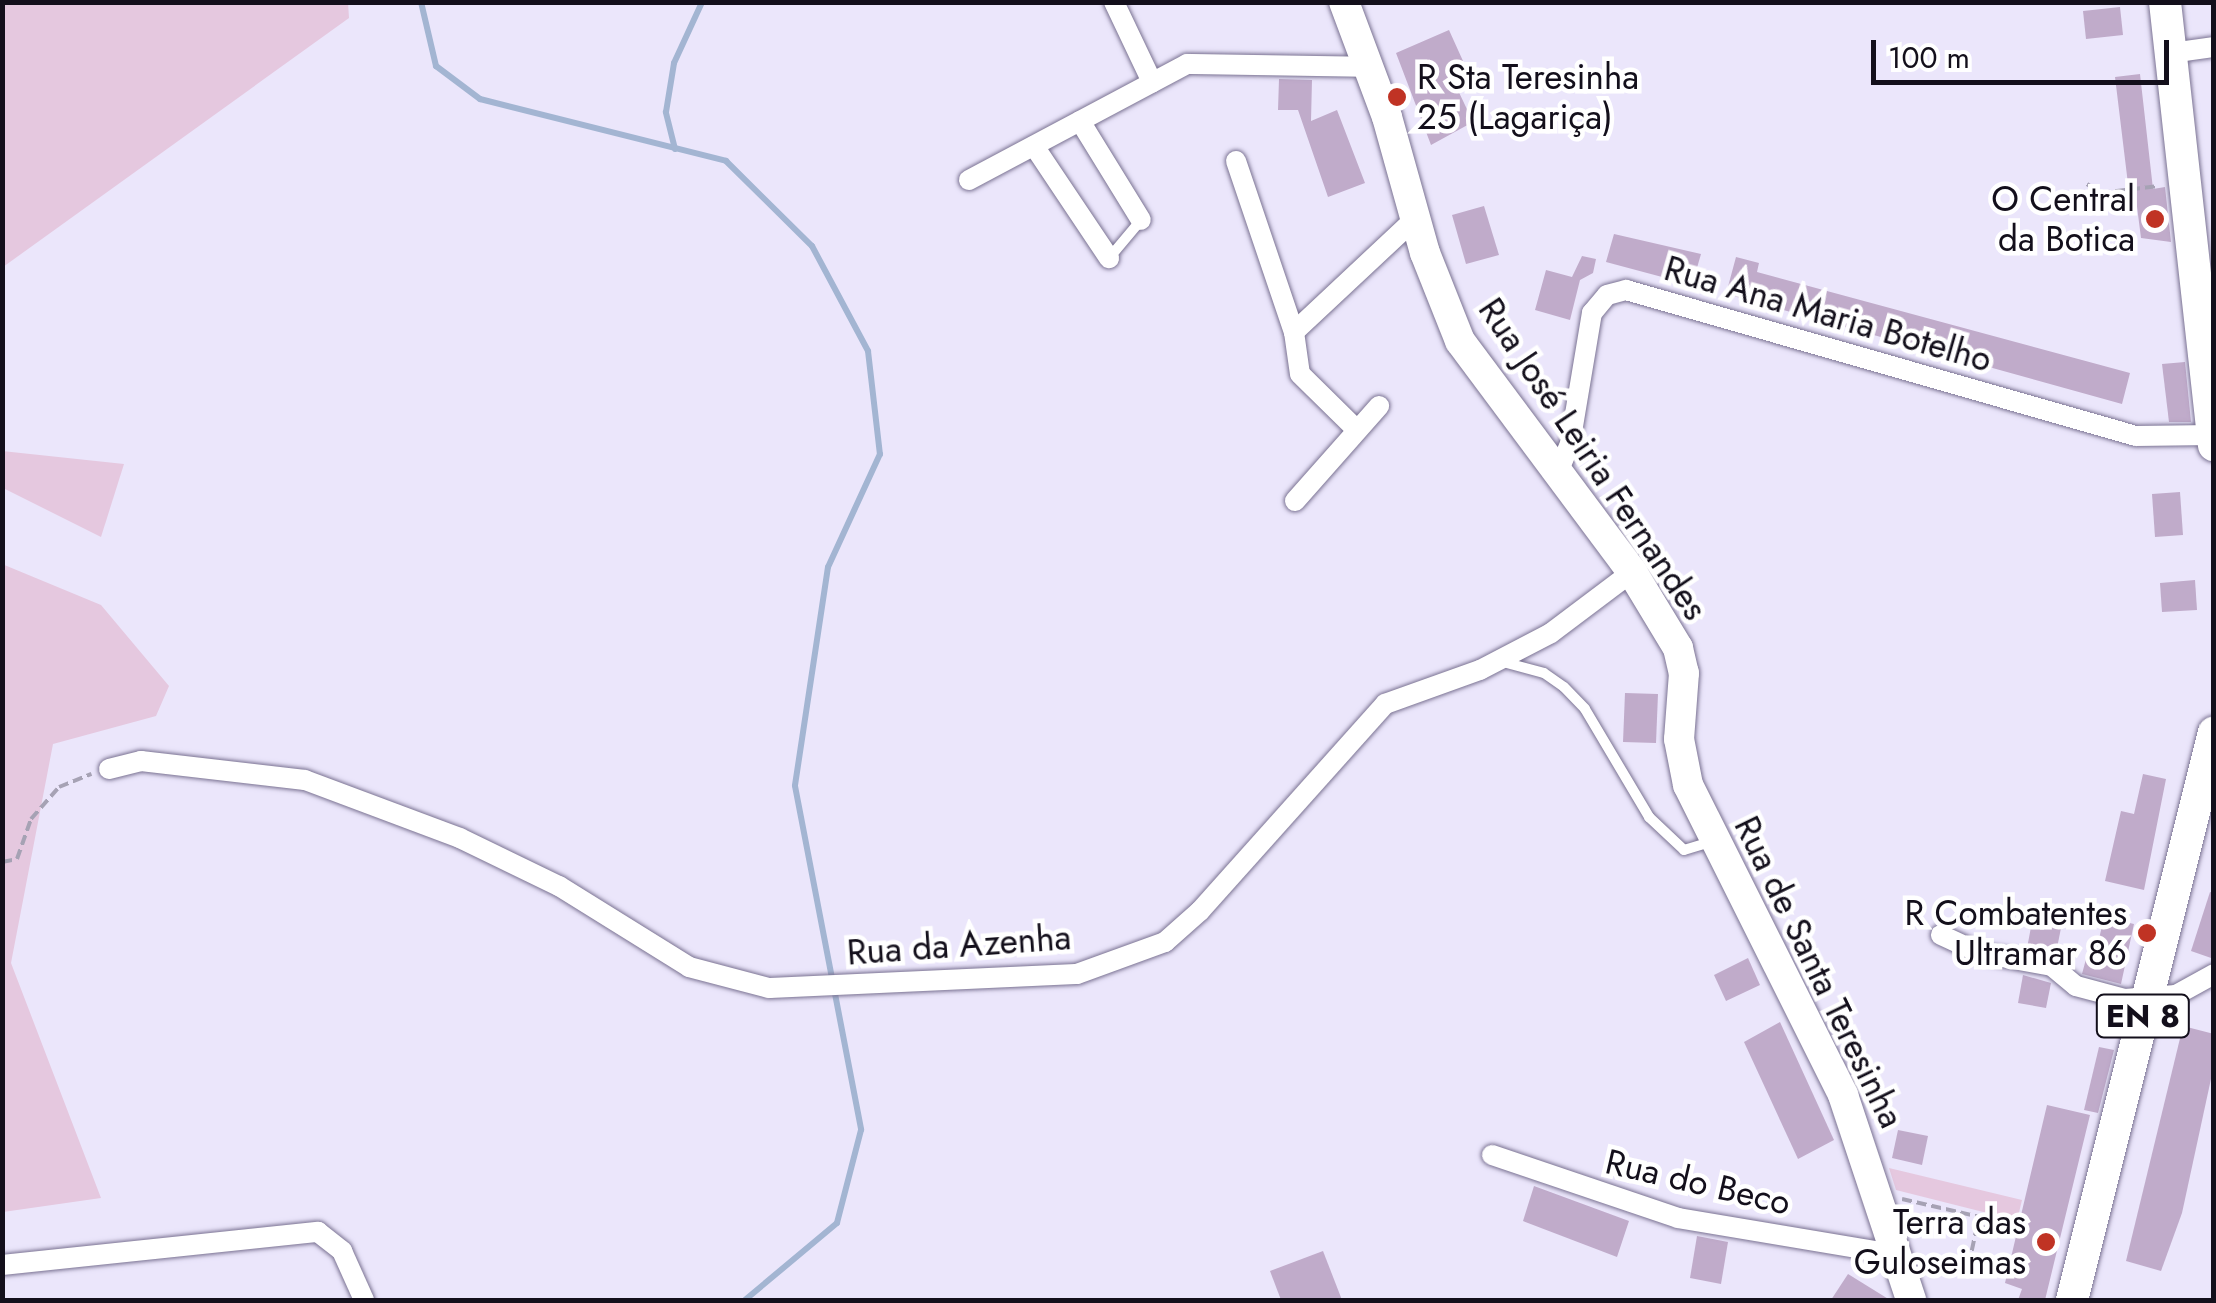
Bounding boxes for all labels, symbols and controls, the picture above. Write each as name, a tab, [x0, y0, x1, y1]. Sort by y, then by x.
scale bar	[1876, 20, 2174, 82]
text: 100 m	[1888, 36, 1970, 79]
place label: R Sta Teresinha 25 (Lagariça)	[1417, 56, 1639, 138]
marker: R Sta Teresinha 25 (Lagariça)	[1386, 86, 1408, 108]
place label: O Central da Botica	[1991, 178, 2135, 260]
marker: O Central da Botica	[2144, 208, 2166, 230]
street label: Rua Ana Maria Botelho	[1660, 247, 1996, 381]
street label: Rua José Leiria Fernandes	[1470, 290, 1716, 628]
street label: Rua de Santa Teresinha	[1725, 810, 1913, 1134]
place label: R Combatentes Ultramar 86	[1904, 892, 2127, 974]
street label: Rua da Azenha	[845, 916, 1073, 974]
marker: R Combatentes Ultramar 86	[2136, 922, 2158, 944]
road number: EN 8	[2096, 989, 2190, 1043]
street label: Rua do Beco	[1602, 1140, 1794, 1224]
place label: Terra das Guloseimas	[1854, 1201, 2026, 1283]
marker: Terra das Guloseimas	[2035, 1231, 2057, 1253]

